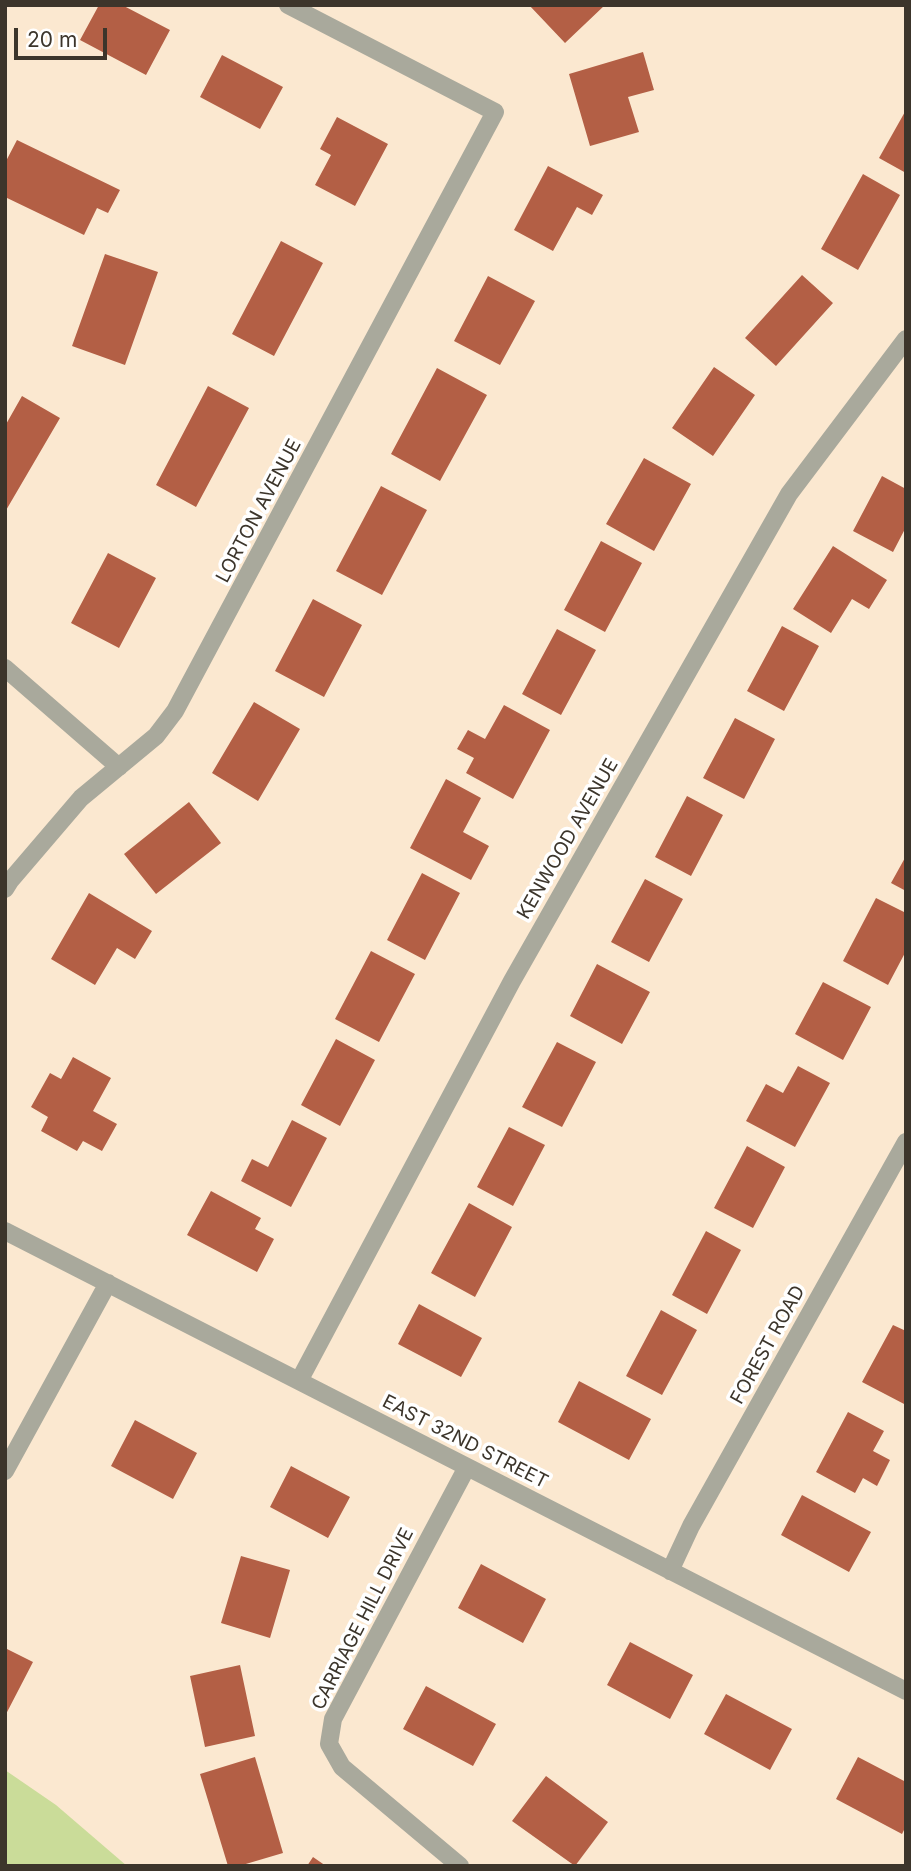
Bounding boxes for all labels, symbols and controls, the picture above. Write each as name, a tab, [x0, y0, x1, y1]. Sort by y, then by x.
scale bar	[18, 14, 110, 58]
text: 20 m	[27, 27, 77, 52]
street label: LORTON AVENUE	[212, 435, 306, 587]
street label: KENWOOD AVENUE	[513, 755, 623, 923]
street label: FOREST ROAD	[726, 1282, 810, 1408]
street label: EAST 32ND STREET	[378, 1390, 552, 1494]
street label: CARRIAGE HILL DRIVE	[307, 1524, 419, 1714]

